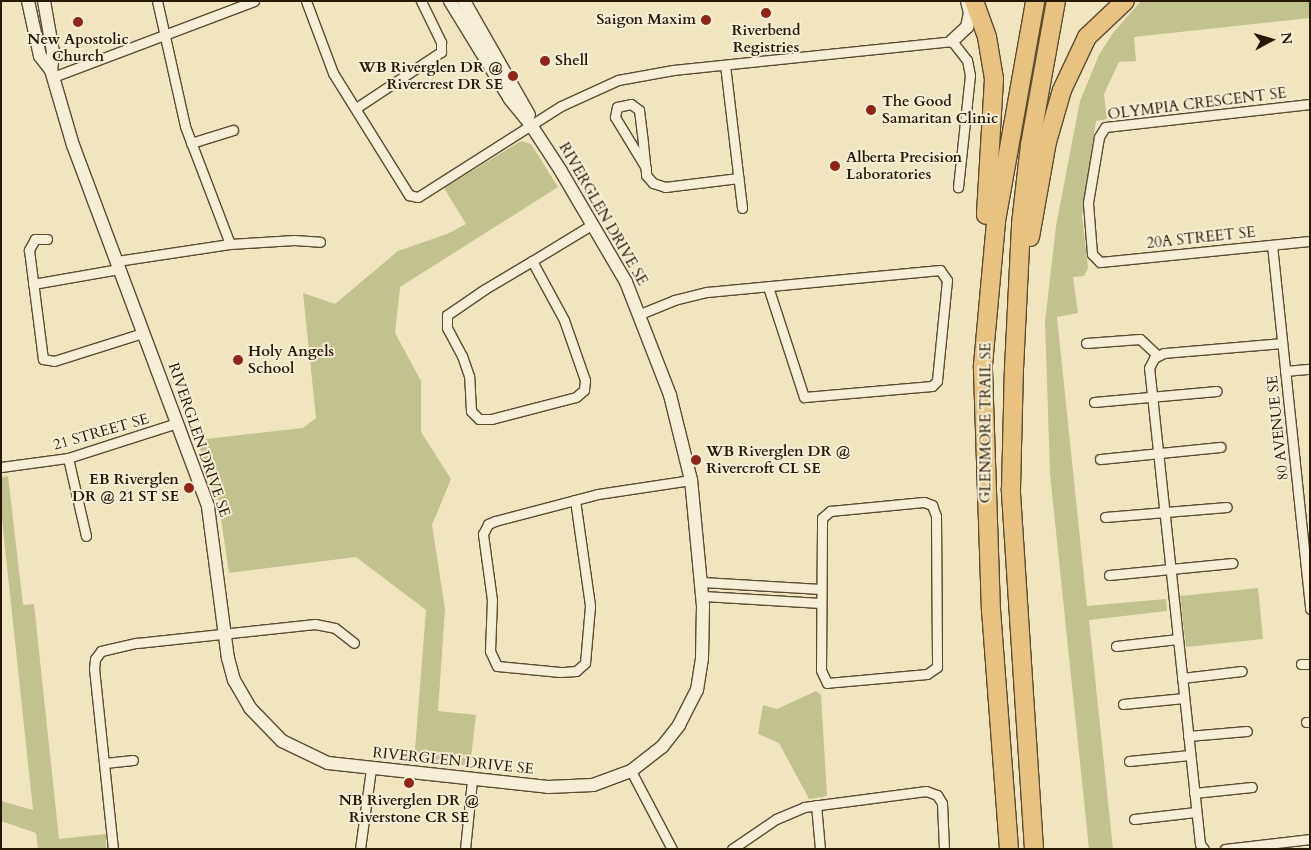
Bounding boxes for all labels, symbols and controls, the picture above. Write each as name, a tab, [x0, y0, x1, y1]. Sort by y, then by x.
marker: Riverbend Registries	[760, 7, 772, 19]
place label: Saigon Maxim	[596, 11, 696, 29]
marker: Saigon Maxim	[700, 14, 712, 26]
north arrow	[1246, 15, 1296, 65]
marker: New Apostolic Church	[72, 16, 84, 28]
place label: Riverbend Registries	[731, 21, 801, 56]
place label: New Apostolic Church	[27, 30, 129, 65]
text: N	[1276, 31, 1296, 45]
place label: Shell	[555, 52, 588, 70]
marker: Shell	[539, 55, 551, 67]
place label: WB Riverglen DR @ Rivercrest DR SE	[358, 58, 503, 93]
marker: WB Riverglen DR @ Rivercrest DR SE	[507, 70, 519, 82]
street label: OLYMPIA CRESCENT SE	[1107, 84, 1287, 124]
place label: The Good Samaritan Clinic	[882, 92, 998, 127]
marker: The Good Samaritan Clinic	[864, 103, 878, 117]
street label: RIVERGLEN DRIVE SE	[555, 139, 651, 289]
place label: Alberta Precision Laboratories	[846, 148, 962, 183]
marker: Alberta Precision Laboratories	[828, 159, 842, 173]
street label: 20A STREET SE	[1146, 223, 1256, 253]
place label: Holy Angels School	[248, 342, 334, 377]
street label: GLENMORE TRAIL SE	[977, 343, 995, 503]
marker: Holy Angels School	[232, 354, 244, 366]
street label: RIVERGLEN DRIVE SE	[164, 360, 234, 520]
street label: 80 AVENUE SE	[1264, 375, 1292, 481]
street label: 21 STREET SE	[51, 410, 151, 454]
place label: WB Riverglen DR @ Rivercroft CL SE	[706, 442, 851, 477]
marker: WB Riverglen DR @ Rivercroft CL SE	[690, 454, 702, 466]
place label: EB Riverglen DR @ 21 ST SE	[72, 470, 179, 505]
marker: EB Riverglen DR @ 21 ST SE	[183, 482, 195, 494]
street label: RIVERGLEN DRIVE SE	[372, 744, 534, 778]
marker: NB Riverglen DR @ Riverstone CR SE	[403, 777, 415, 789]
place label: NB Riverglen DR @ Riverstone CR SE	[339, 791, 479, 826]

